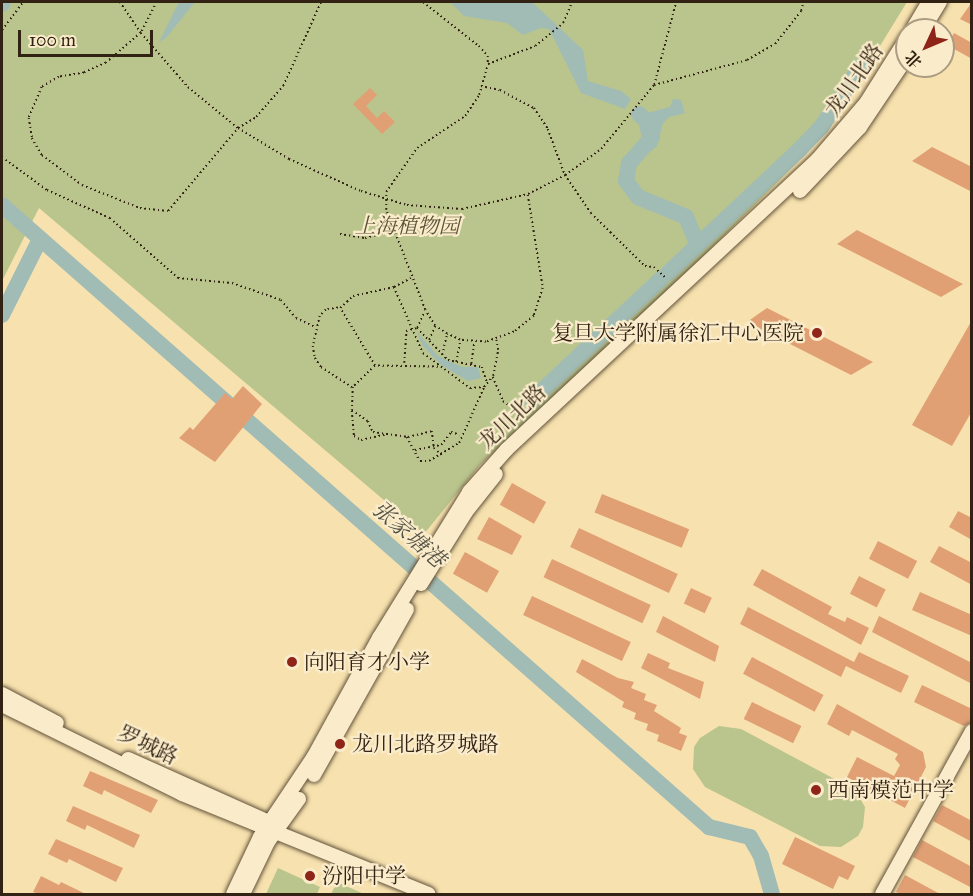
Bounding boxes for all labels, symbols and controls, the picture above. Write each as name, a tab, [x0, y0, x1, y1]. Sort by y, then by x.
scale bar	[21, 18, 156, 56]
north arrow	[895, 18, 955, 78]
text: 100 m	[29, 29, 76, 51]
street label: 龙川北路	[820, 38, 888, 122]
text: 北	[901, 47, 926, 72]
park label: 上海植物园	[355, 213, 459, 239]
place label: 复旦大学附属徐汇中心医院	[552, 320, 804, 346]
marker: 复旦大学附属徐汇中心医院	[808, 324, 826, 342]
street label: 龙川北路	[473, 379, 551, 455]
water label: 张家塘港	[367, 495, 451, 573]
place label: 向阳育才小学	[304, 649, 430, 675]
marker: 向阳育才小学	[285, 655, 299, 669]
street label: 罗城路	[114, 720, 182, 770]
place label: 龙川北路罗城路	[352, 731, 499, 757]
marker: 龙川北路罗城路	[333, 737, 347, 751]
place label: 西南模范中学	[828, 777, 954, 803]
marker: 西南模范中学	[809, 783, 823, 797]
place label: 汾阳中学	[322, 863, 406, 889]
marker: 汾阳中学	[303, 869, 317, 883]

